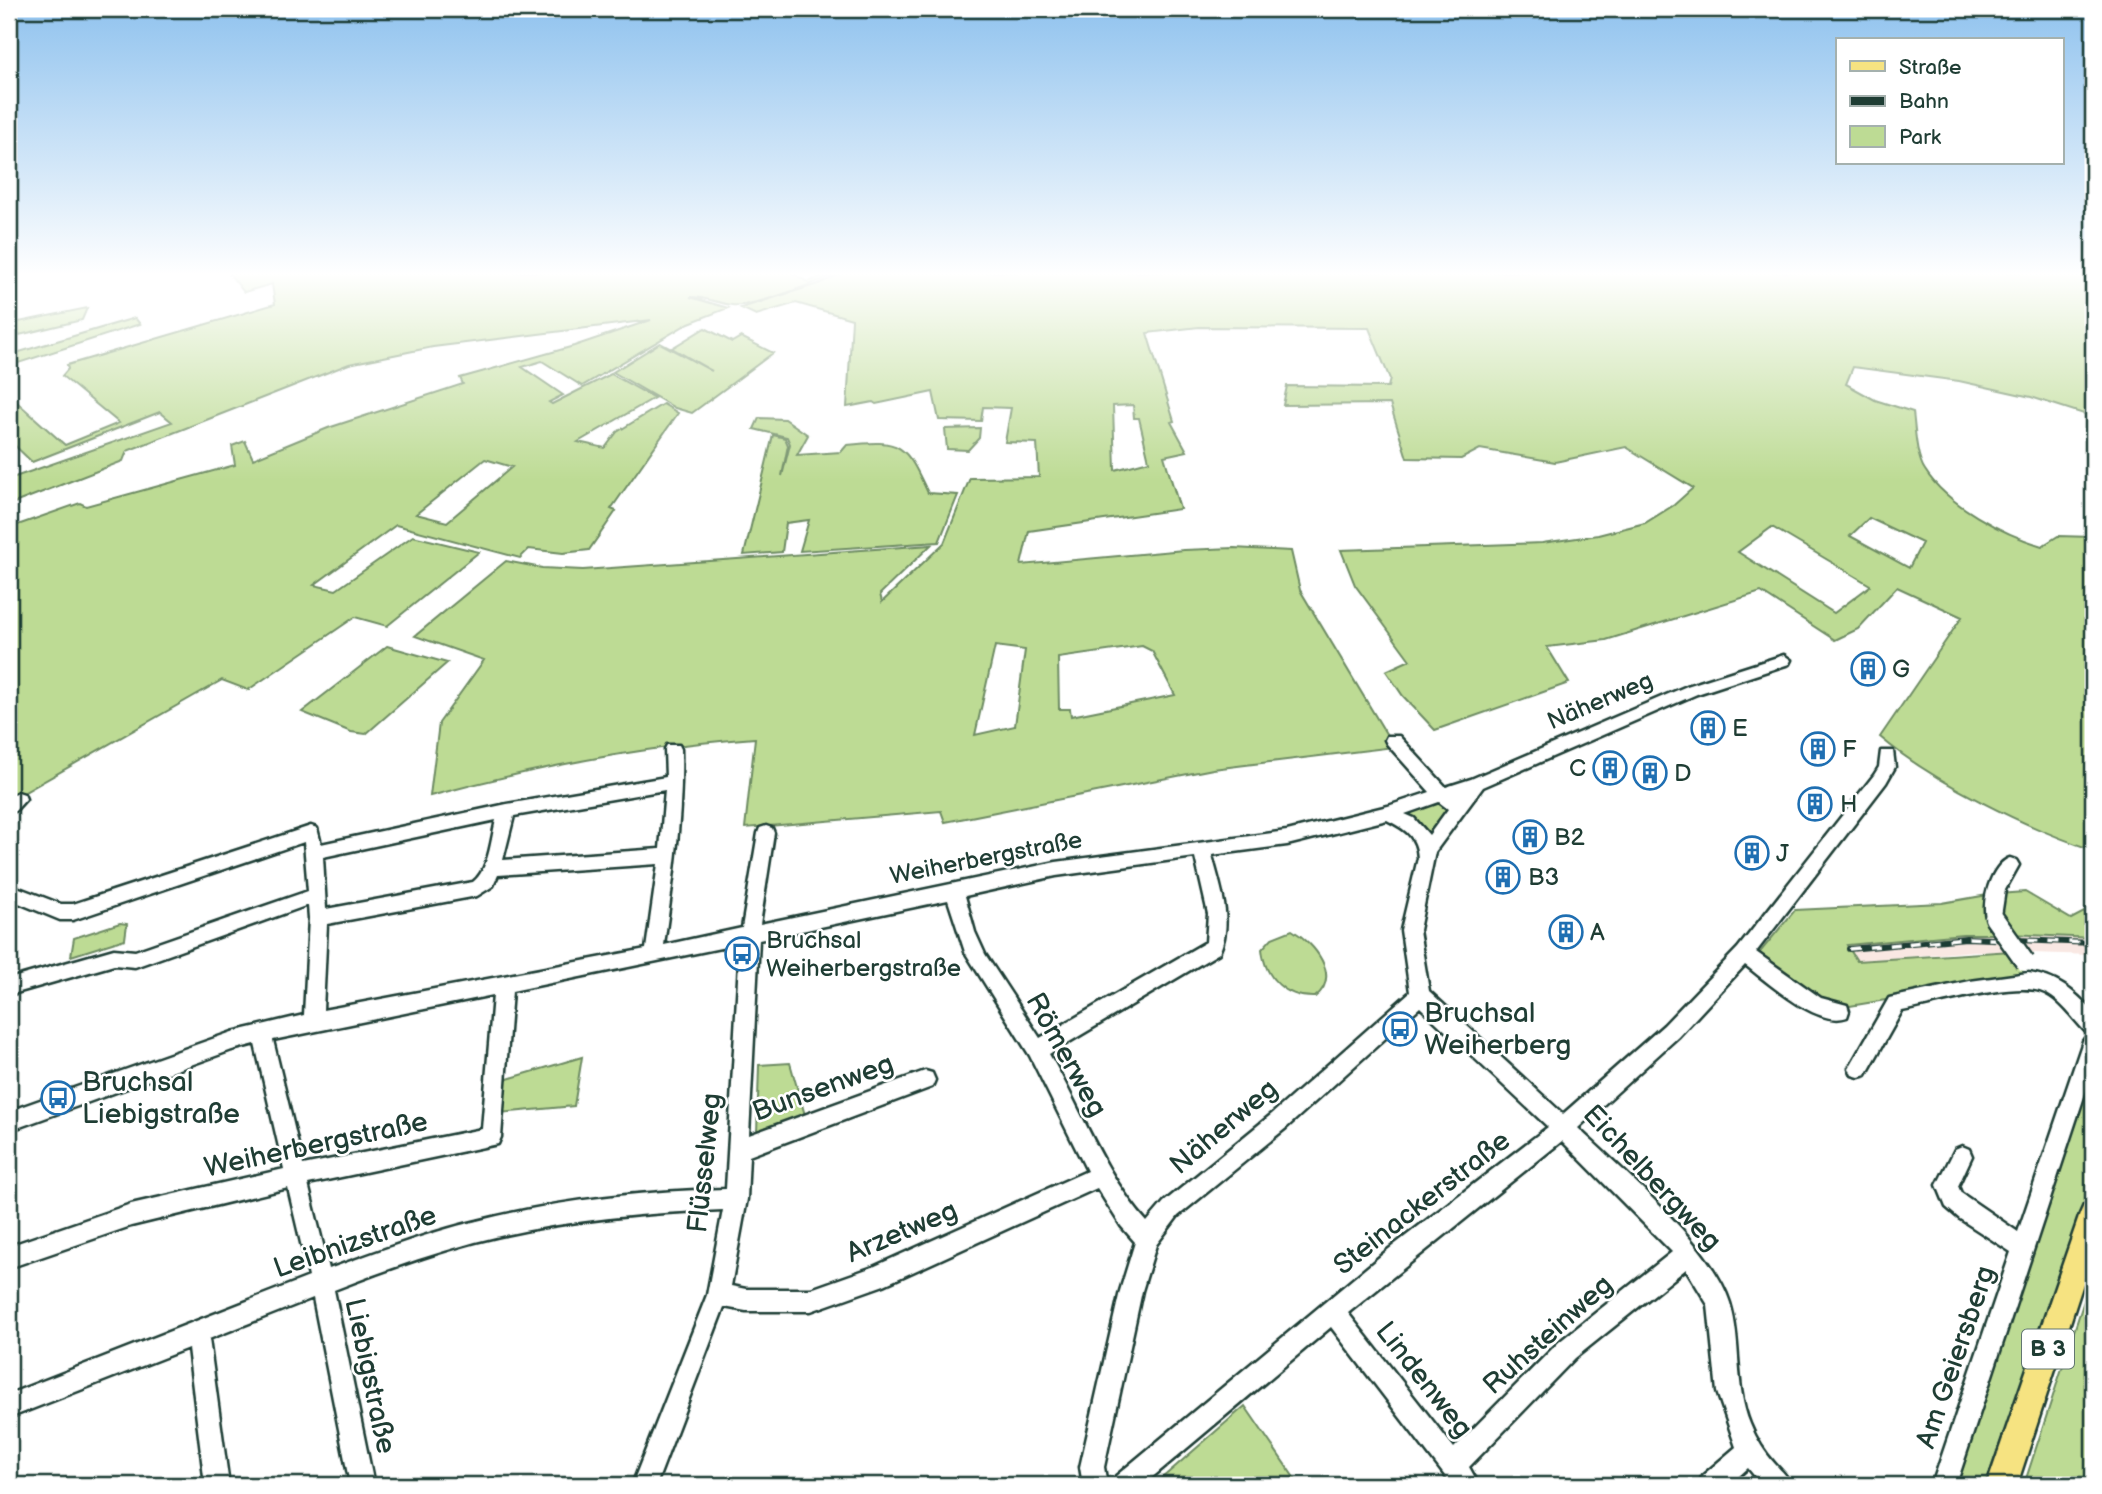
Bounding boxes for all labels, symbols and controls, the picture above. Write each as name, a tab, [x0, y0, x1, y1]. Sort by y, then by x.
legend	[1836, 38, 2064, 164]
text: Straße	[1899, 55, 1961, 80]
text: Bahn	[1899, 89, 1949, 114]
text: Park	[1899, 125, 1942, 150]
building icon: G	[1849, 650, 1887, 688]
place label: G	[1892, 655, 1910, 684]
street label: Näherweg	[1543, 666, 1657, 736]
building icon: E	[1689, 709, 1727, 747]
place label: E	[1732, 714, 1748, 743]
building icon: F	[1799, 730, 1837, 768]
place label: F	[1842, 735, 1857, 764]
building icon: C	[1591, 749, 1629, 787]
place label: C	[1569, 754, 1586, 783]
building icon: D	[1631, 754, 1669, 792]
place label: D	[1674, 759, 1692, 788]
building icon: H	[1796, 785, 1834, 823]
place label: H	[1840, 790, 1858, 819]
building icon: B2	[1511, 818, 1549, 856]
place label: B2	[1554, 823, 1585, 852]
street label: Weiherbergstraße	[888, 825, 1084, 891]
building icon: J	[1733, 834, 1771, 872]
place label: J	[1776, 839, 1789, 868]
building icon: B3	[1484, 858, 1522, 896]
place label: B3	[1528, 863, 1559, 892]
building icon: A	[1547, 913, 1585, 951]
place label: A	[1590, 918, 1605, 947]
place label: Bruchsal Weiherbergstraße	[766, 926, 961, 983]
bus stop icon: Bruchsal Weiherbergstraße	[723, 935, 761, 973]
street label: Römerweg	[1018, 987, 1114, 1123]
place label: Bruchsal Weiherberg	[1424, 997, 1571, 1062]
bus stop icon: Bruchsal Weiherberg	[1381, 1010, 1419, 1048]
street label: Bunsenweg	[748, 1047, 898, 1129]
place label: Bruchsal Liebigstraße	[82, 1066, 240, 1131]
street label: Näherweg	[1163, 1072, 1285, 1182]
bus stop icon: Bruchsal Liebigstraße	[39, 1079, 77, 1117]
street label: Flüsselweg	[681, 1091, 729, 1235]
street label: Eichelbergweg	[1576, 1098, 1728, 1258]
street label: Weiherbergstraße	[201, 1105, 431, 1185]
street label: Steinackerstraße	[1327, 1124, 1517, 1282]
street label: Arzetweg	[842, 1194, 962, 1270]
street label: Leibnizstraße	[269, 1199, 441, 1285]
street label: Am Geiersberg	[1909, 1262, 2003, 1452]
street label: Ruhsteinweg	[1477, 1268, 1619, 1402]
street label: Liebigstraße	[337, 1295, 403, 1457]
street label: Lindenweg	[1369, 1315, 1479, 1445]
road number: B 3	[2022, 1330, 2074, 1368]

